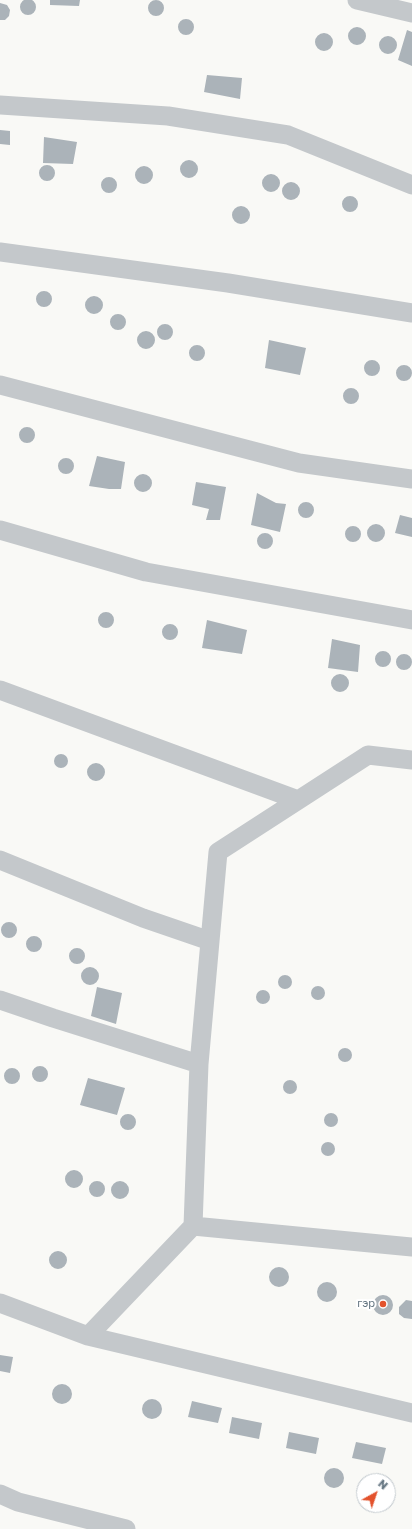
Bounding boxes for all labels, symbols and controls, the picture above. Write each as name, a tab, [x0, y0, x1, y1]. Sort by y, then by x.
place label: гэр	[357, 1297, 375, 1311]
marker: гэр	[378, 1299, 388, 1309]
north arrow	[356, 1473, 396, 1513]
text: N	[376, 1477, 391, 1492]

